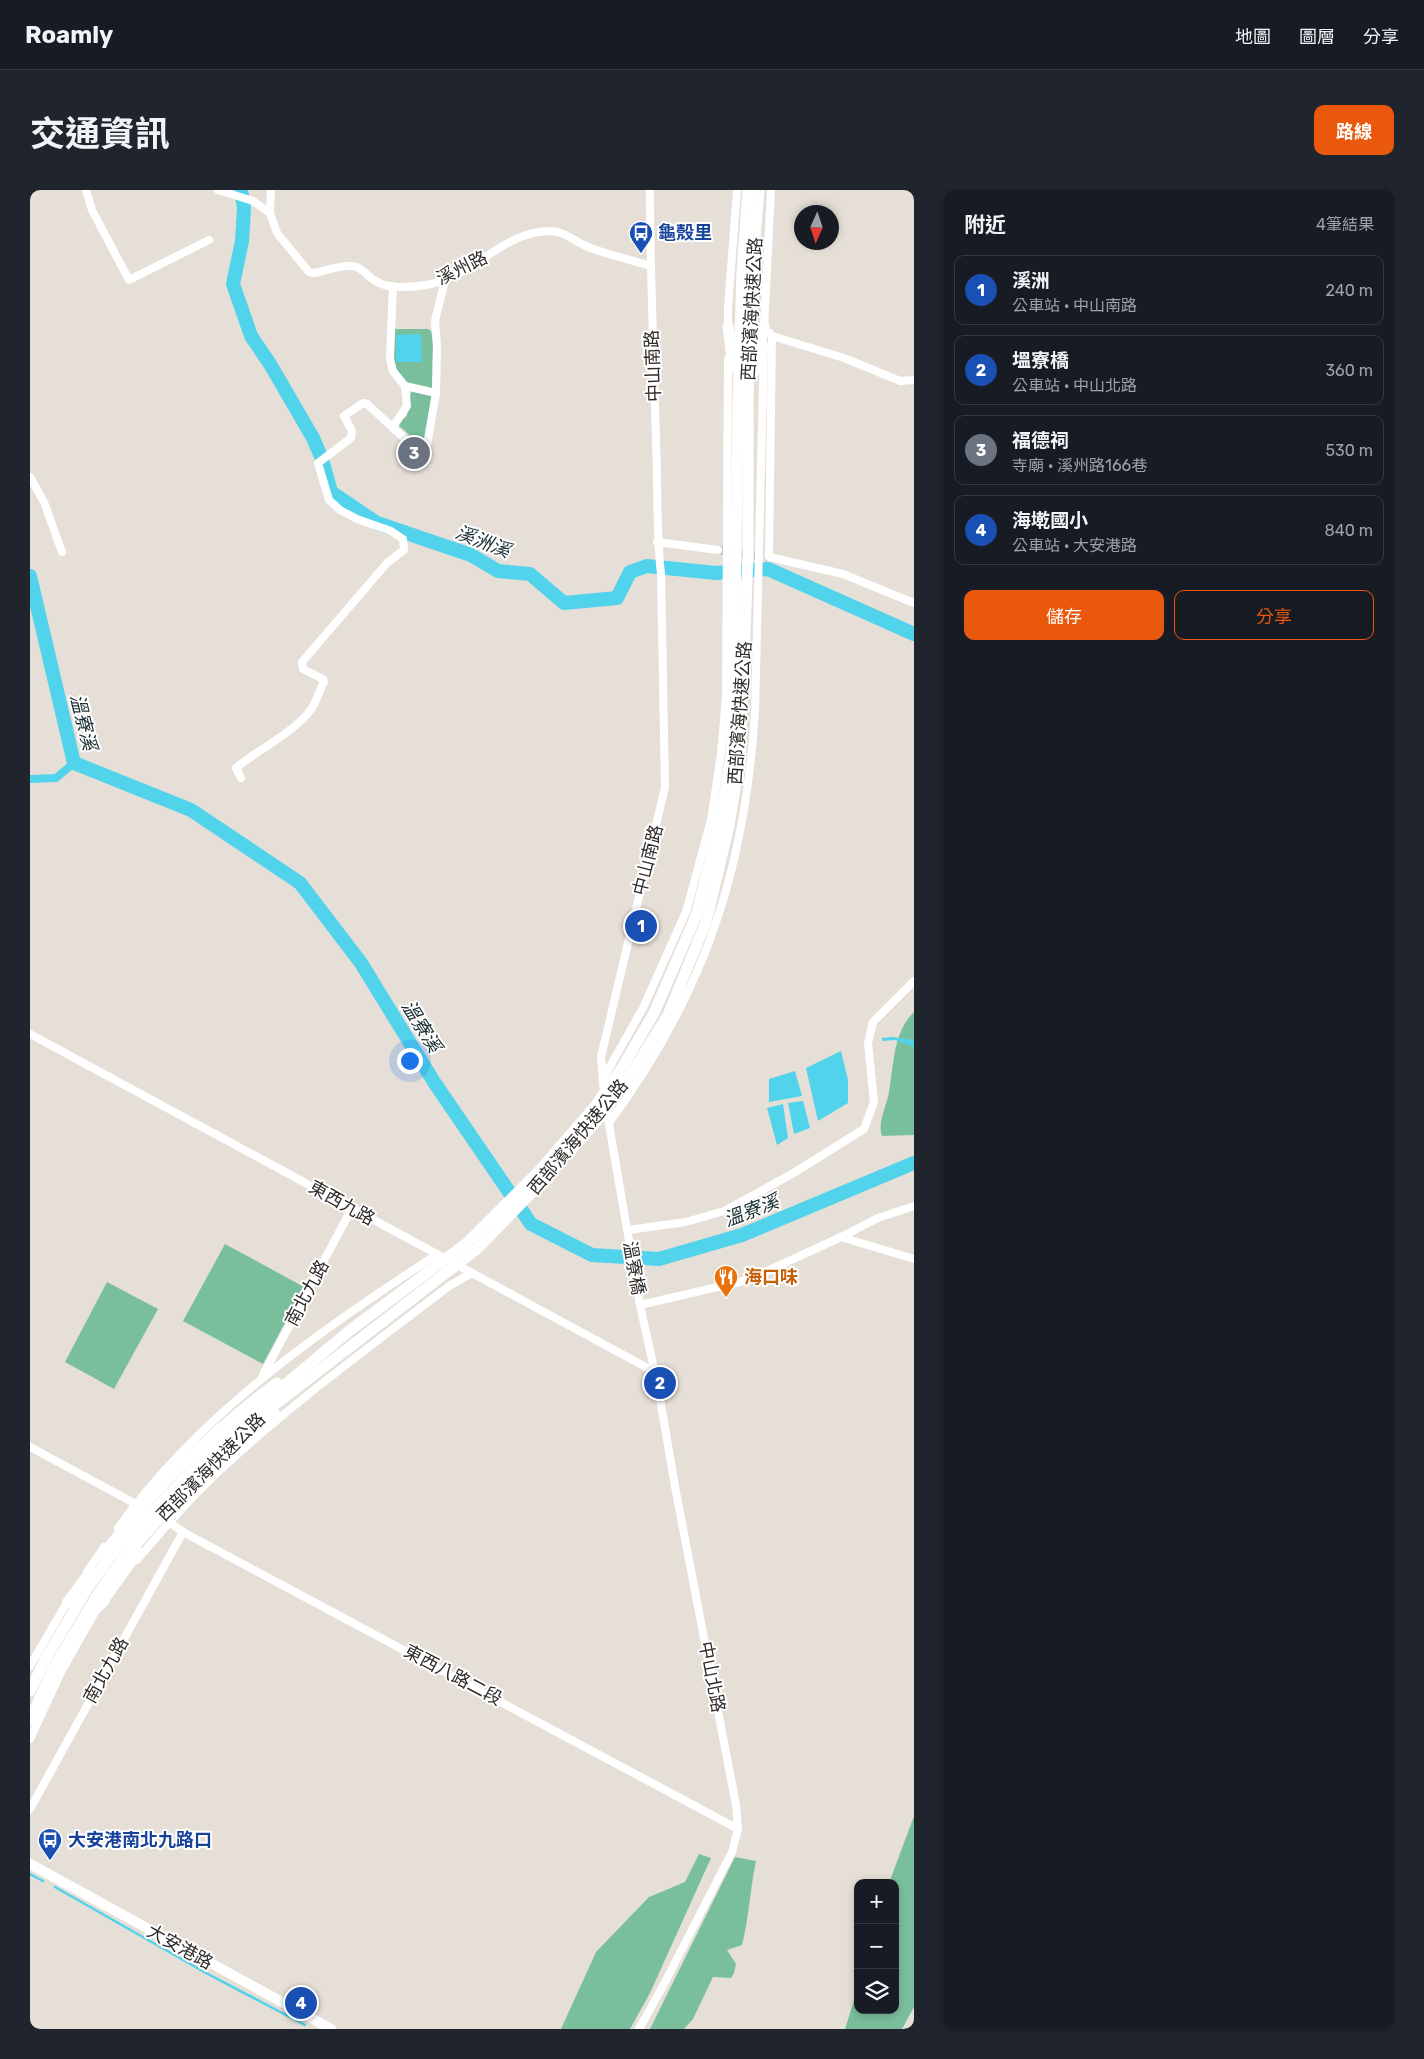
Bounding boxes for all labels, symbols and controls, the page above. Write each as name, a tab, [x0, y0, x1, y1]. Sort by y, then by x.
text: Roamly	[25, 21, 113, 49]
text: 地圖	[1235, 26, 1271, 48]
text: 圖層	[1299, 26, 1335, 48]
text: 分享	[1363, 26, 1399, 48]
button: 路線	[1314, 105, 1394, 155]
text: 交通資訊	[30, 113, 170, 155]
north arrow	[794, 205, 839, 250]
text: 附近	[964, 212, 1006, 237]
text: 4筆結果	[1316, 215, 1374, 234]
bus stop icon: 龜殼里	[628, 220, 654, 254]
place label: 龜殼里	[658, 222, 712, 244]
street label: 西部濱海快速公路	[737, 237, 767, 381]
street label: 溪州路	[433, 246, 491, 290]
text: 溪洲	[1012, 269, 1050, 292]
text: 1	[977, 281, 985, 300]
text: 240 m	[1326, 281, 1373, 300]
text: 公車站 · 中山南路	[1012, 296, 1137, 315]
street label: 中山南路	[641, 330, 665, 402]
text: 塭寮橋	[1012, 349, 1069, 372]
text: 2	[976, 361, 986, 380]
text: 360 m	[1325, 361, 1373, 380]
text: 公車站 · 中山北路	[1012, 376, 1137, 395]
text: 福德祠	[1012, 429, 1069, 452]
pin: 3	[398, 434, 430, 472]
text: 3	[976, 441, 986, 460]
text: 530 m	[1326, 441, 1373, 460]
text: 寺廟 · 溪州路166巷	[1012, 456, 1147, 475]
text: 海墘國小	[1012, 509, 1088, 532]
water label: 溪洲溪	[452, 521, 516, 563]
text: 4	[976, 521, 986, 540]
text: 840 m	[1325, 521, 1373, 540]
text: 公車站 · 大安港路	[1012, 536, 1137, 555]
button: 儲存	[964, 590, 1164, 640]
button: 分享	[1174, 590, 1374, 640]
street label: 西部濱海快速公路	[724, 640, 756, 786]
water label: 溫寮溪	[65, 692, 102, 755]
street label: 中山南路	[629, 822, 667, 898]
pin: 1	[625, 907, 657, 945]
water label: 溫寮溪	[397, 996, 448, 1059]
your location	[397, 1048, 423, 1074]
street label: 西部濱海快速公路	[523, 1075, 633, 1199]
street label: 東西九路	[305, 1176, 379, 1230]
water label: 溫寮溪	[720, 1188, 785, 1231]
street label: 溫寮橋	[618, 1240, 650, 1296]
street label: 南北九路	[280, 1256, 334, 1330]
restaurant icon: 海口味	[713, 1264, 739, 1298]
place label: 海口味	[744, 1266, 798, 1288]
pin: 2	[644, 1364, 676, 1402]
street label: 西部濱海快速公路	[152, 1408, 270, 1526]
street label: 南北九路	[79, 1633, 133, 1707]
street label: 東西八路二段	[400, 1640, 506, 1710]
street label: 中山北路	[694, 1640, 730, 1714]
bus stop icon: 大安港南北九路口	[37, 1827, 63, 1861]
place label: 大安港南北九路口	[68, 1829, 212, 1851]
map controls	[854, 1879, 899, 2014]
button: +	[854, 1879, 899, 1924]
street label: 大安港路	[143, 1920, 217, 1974]
button: −	[854, 1924, 899, 1969]
button: layers	[854, 1969, 899, 2014]
pin: 4	[285, 1984, 317, 2022]

